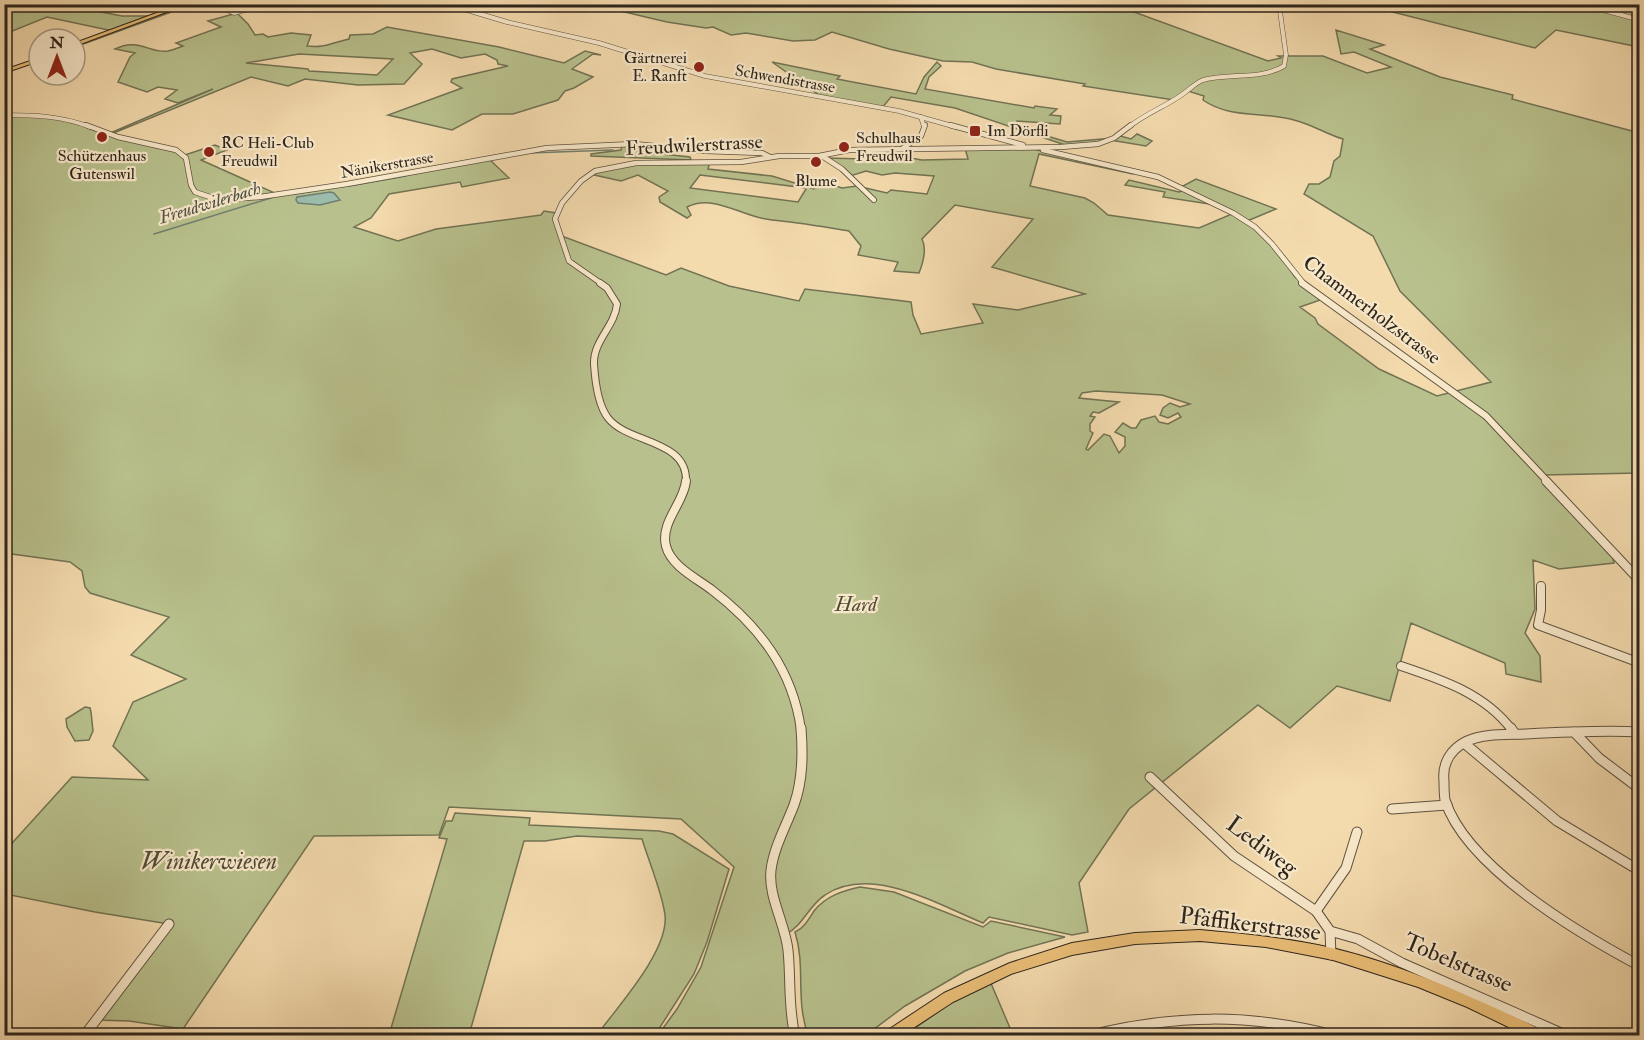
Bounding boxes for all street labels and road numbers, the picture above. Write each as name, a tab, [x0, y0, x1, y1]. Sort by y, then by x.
street label: Schwendistrasse	[733, 60, 837, 98]
street label: Freudwilerstrasse	[625, 129, 763, 161]
street label: Nänikerstrasse	[339, 147, 435, 183]
street label: Chammerholzstrasse	[1298, 250, 1446, 370]
street label: Lediweg	[1220, 809, 1305, 884]
street label: Pfäffikerstrasse	[1177, 900, 1323, 948]
street label: Tobelstrasse	[1399, 926, 1517, 1000]

